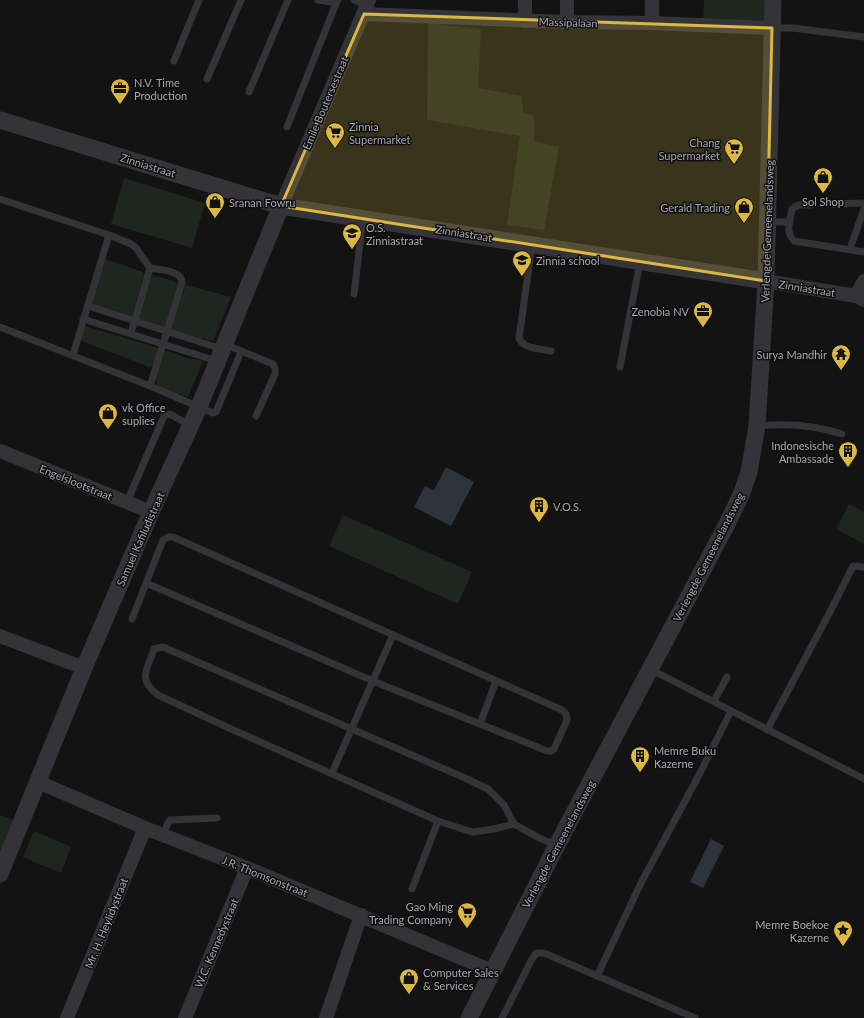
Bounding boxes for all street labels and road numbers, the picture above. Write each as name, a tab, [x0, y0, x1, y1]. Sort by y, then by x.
street label: Massipalaan	[538, 14, 598, 30]
street label: Emile Boutersestraat	[299, 54, 351, 152]
street label: Zinniastraat	[119, 150, 177, 180]
street label: Verlengde Gemeenelandsweg	[758, 159, 776, 303]
street label: Zinniastraat	[435, 222, 493, 244]
street label: Zinniastraat	[778, 277, 836, 299]
street label: Engelslootstraat	[38, 461, 114, 503]
street label: Samuel Kafiludistraat	[113, 490, 167, 588]
street label: Verlengde Gemeenelandsweg	[670, 490, 746, 624]
street label: Verlengde Gemeenelandsweg	[519, 778, 597, 910]
street label: J.R. Thomsonstraat	[220, 853, 310, 899]
street label: Mr. H. Heylidystraat	[82, 876, 130, 970]
street label: W.C. Kennedystraat	[191, 896, 241, 990]

